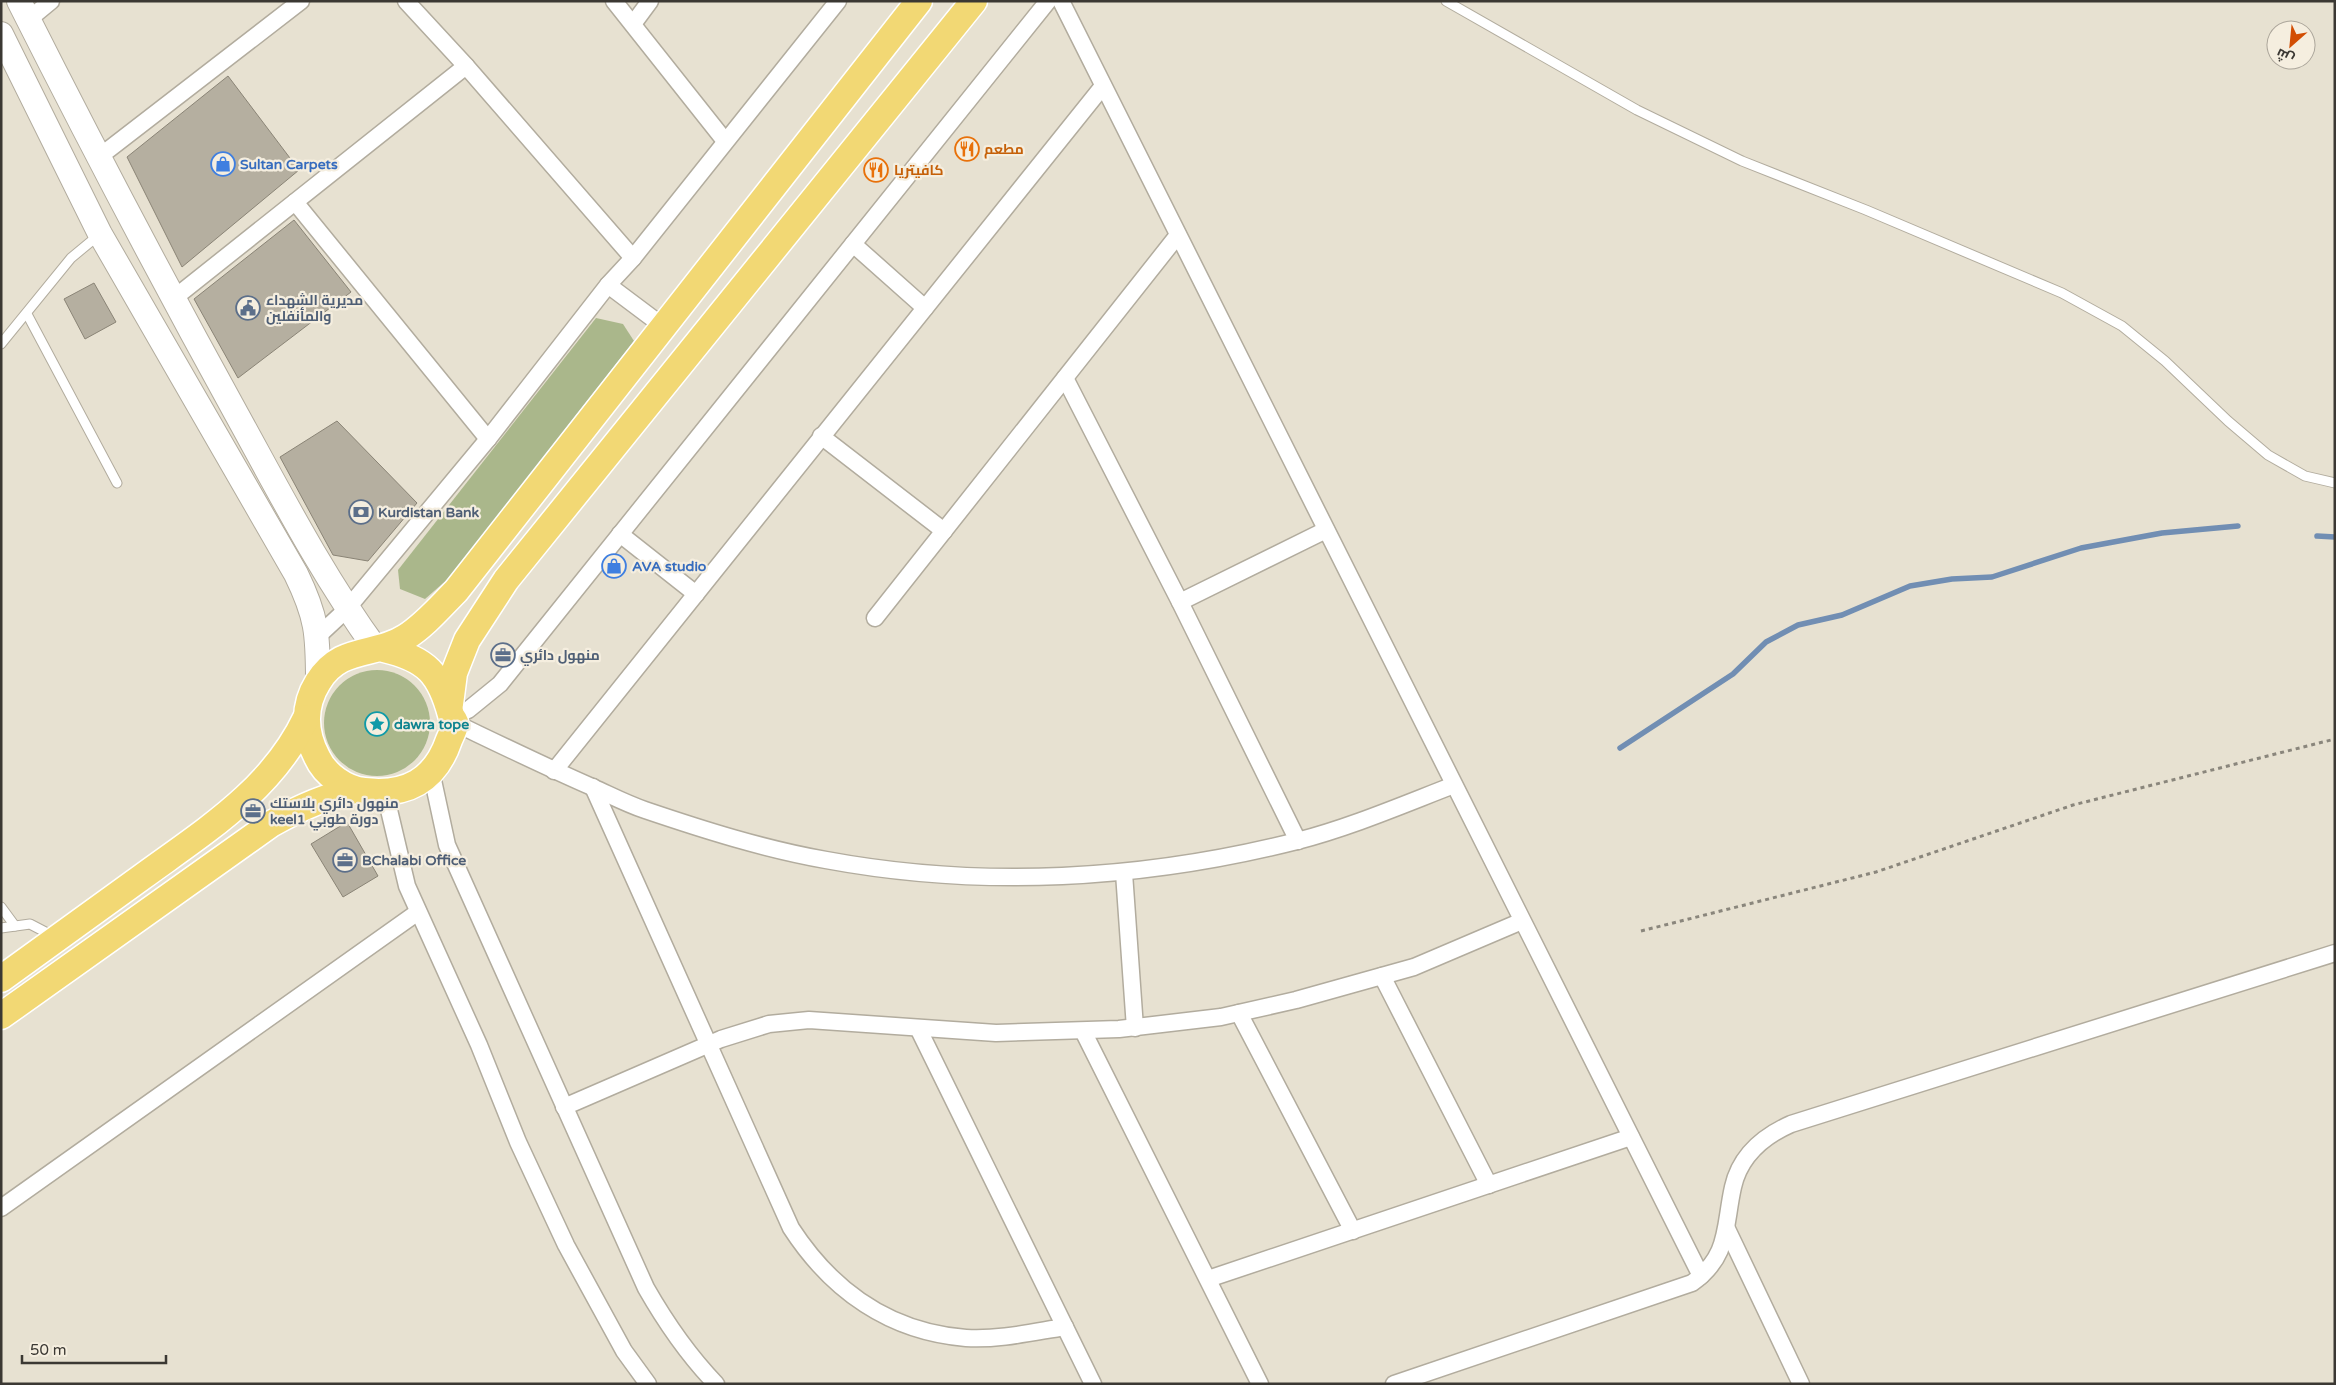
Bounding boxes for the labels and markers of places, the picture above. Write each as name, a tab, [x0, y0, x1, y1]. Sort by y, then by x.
restaurant icon: مطعم	[954, 136, 980, 162]
place label: مطعم	[984, 141, 1024, 159]
shop icon: Sultan Carpets	[210, 151, 236, 177]
place label: Sultan Carpets	[240, 156, 338, 173]
restaurant icon: كافيتريا	[863, 157, 889, 183]
place label: كافيتريا	[894, 162, 944, 179]
place label: مديرية الشهداء والمأنفلين	[266, 292, 363, 325]
public building icon: مديرية الشهداء والمأنفلين	[235, 295, 261, 321]
bank icon: Kurdistan Bank	[348, 499, 374, 525]
place label: Kurdistan Bank	[378, 504, 480, 521]
shop icon: AVA studio	[601, 553, 627, 579]
place label: AVA studio	[632, 558, 707, 575]
office icon: منهول دائري	[490, 642, 516, 668]
place label: منهول دائري	[520, 647, 600, 666]
place icon: dawra tope	[364, 711, 390, 737]
place label: dawra tope	[394, 716, 469, 733]
place label: منهول دائري بلاستك keel1 دورة طوبي	[270, 795, 399, 831]
office icon: منهول دائري بلاستك keel1 دورة طوبي	[240, 798, 266, 824]
office icon: BChalabi Office	[332, 847, 358, 873]
place label: BChalabi Office	[362, 852, 466, 869]

